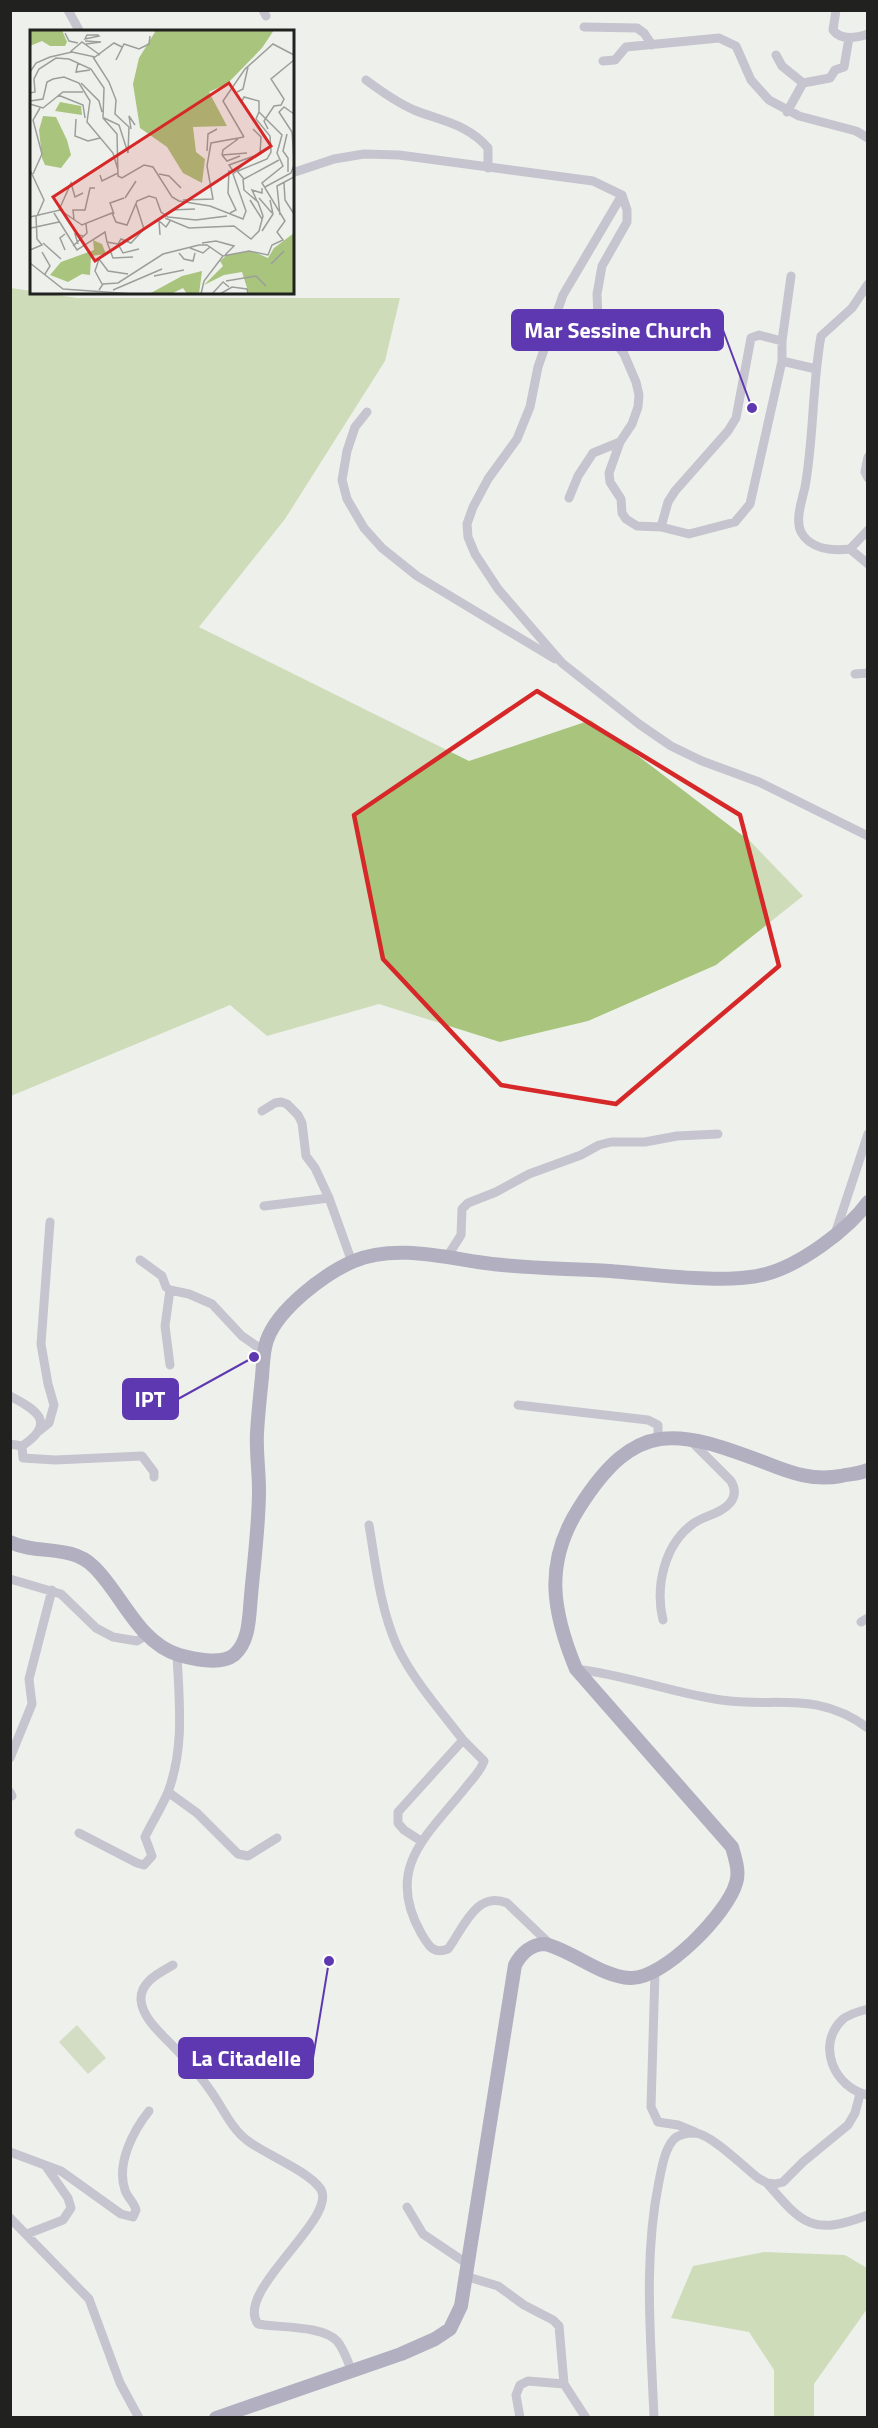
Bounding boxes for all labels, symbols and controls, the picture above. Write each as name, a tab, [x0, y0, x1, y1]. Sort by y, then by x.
inset map	[30, 30, 294, 294]
callout: Mar Sessine Church	[512, 310, 723, 350]
text: Mar Sessine Church	[524, 313, 712, 347]
callout: IPT	[123, 1379, 178, 1419]
text: IPT	[135, 1382, 166, 1416]
callout: La Citadelle	[179, 2038, 313, 2078]
text: La Citadelle	[191, 2041, 301, 2075]

